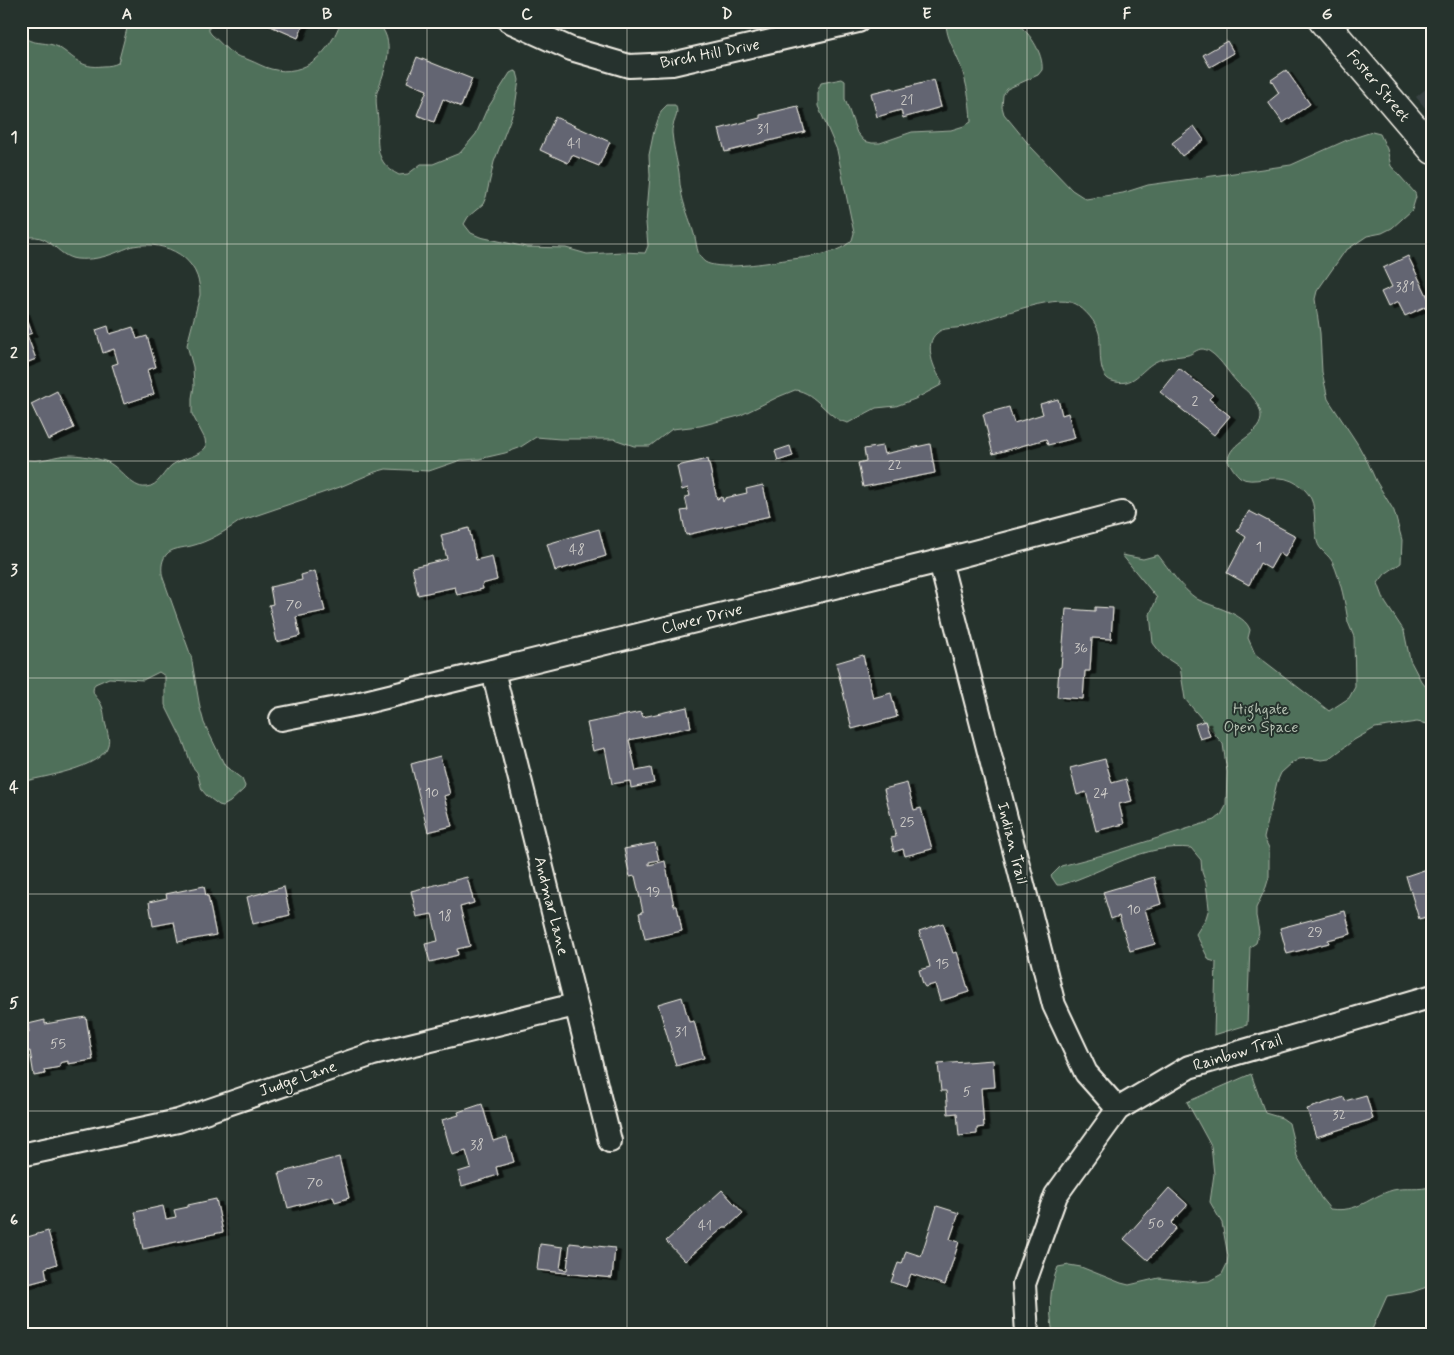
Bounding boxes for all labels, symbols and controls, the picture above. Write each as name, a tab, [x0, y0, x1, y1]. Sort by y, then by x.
text: A	[122, 4, 132, 25]
text: B	[322, 4, 332, 25]
text: C	[521, 4, 533, 25]
text: D	[721, 4, 733, 25]
text: E	[922, 4, 932, 25]
text: F	[1123, 4, 1132, 25]
text: G	[1322, 4, 1333, 25]
street label: Birch Hill Drive	[658, 34, 762, 74]
street label: Foster Street	[1342, 45, 1414, 127]
house number: 21	[901, 91, 913, 109]
house number: 31	[757, 120, 769, 138]
text: 1	[10, 127, 18, 148]
house number: 41	[567, 135, 581, 153]
house number: 381	[1395, 278, 1415, 296]
text: 2	[10, 343, 18, 364]
house number: 2	[1192, 392, 1199, 410]
house number: 22	[888, 456, 902, 474]
house number: 1	[1256, 538, 1262, 556]
house number: 48	[569, 541, 585, 559]
text: 3	[10, 560, 18, 581]
house number: 70	[286, 596, 302, 614]
street label: Clover Drive	[659, 599, 745, 639]
house number: 36	[1074, 639, 1088, 657]
park label: Highgate Open Space	[1223, 699, 1299, 738]
text: 4	[9, 777, 19, 798]
house number: 10	[425, 784, 439, 802]
house number: 24	[1093, 784, 1109, 802]
street label: Indian Trail	[992, 800, 1032, 886]
house number: 25	[900, 813, 914, 831]
street label: Andmar Lane	[529, 854, 573, 958]
house number: 19	[646, 883, 660, 901]
house number: 10	[1127, 901, 1141, 919]
house number: 18	[438, 907, 452, 925]
house number: 29	[1307, 923, 1323, 941]
house number: 15	[935, 955, 949, 973]
text: 5	[9, 993, 19, 1014]
house number: 31	[675, 1023, 687, 1041]
street label: Rainbow Trail	[1191, 1029, 1285, 1077]
house number: 55	[50, 1035, 66, 1053]
street label: Judge Lane	[256, 1056, 340, 1103]
house number: 5	[963, 1083, 971, 1101]
house number: 32	[1332, 1106, 1346, 1124]
house number: 38	[470, 1136, 484, 1154]
house number: 70	[307, 1174, 323, 1192]
text: 6	[10, 1210, 18, 1231]
house number: 50	[1148, 1215, 1164, 1233]
house number: 41	[698, 1217, 712, 1235]

